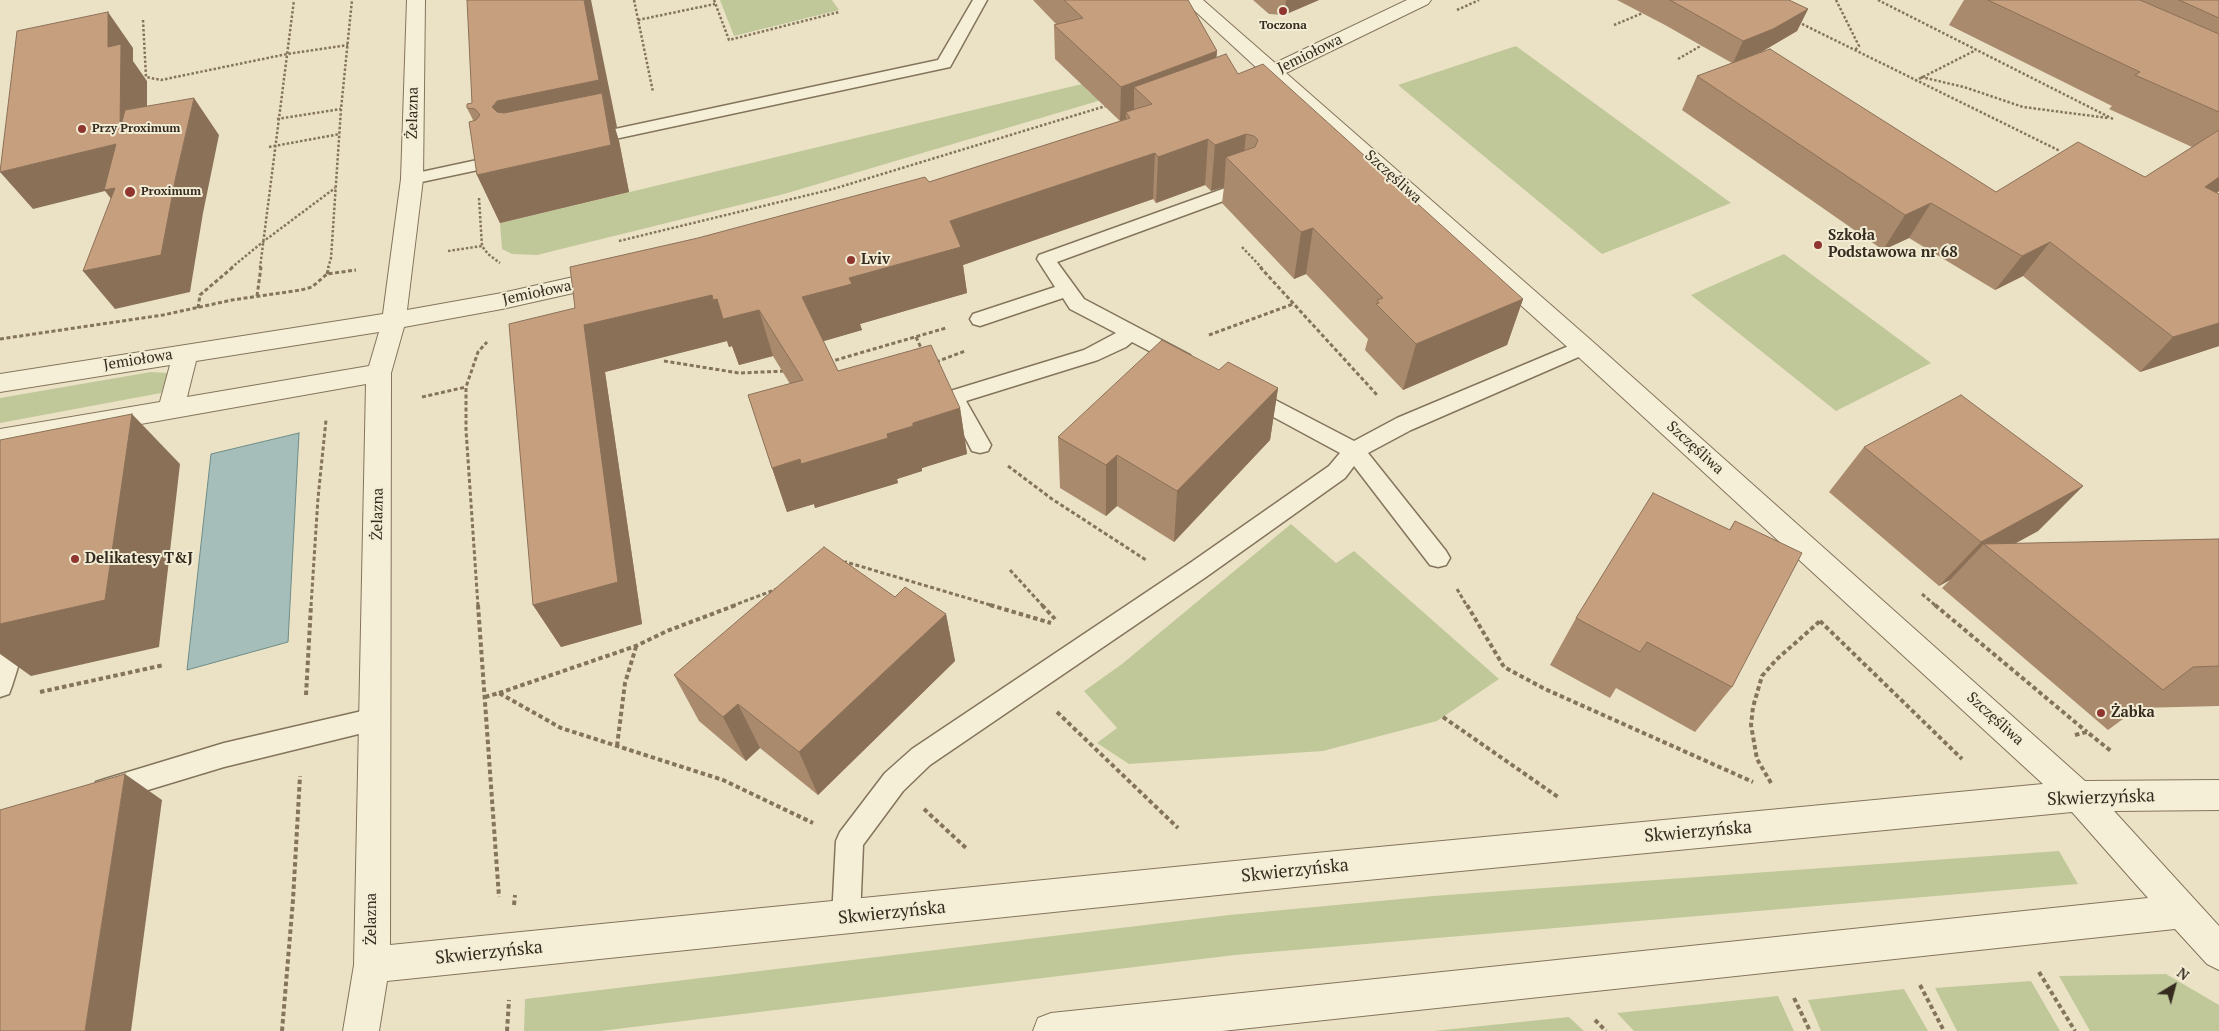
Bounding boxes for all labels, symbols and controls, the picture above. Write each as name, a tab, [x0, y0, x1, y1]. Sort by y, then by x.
marker: Toczona	[1277, 5, 1289, 17]
place label: Toczona	[1259, 19, 1307, 33]
street label: Jemiołowa	[1275, 31, 1345, 77]
street label: Żelazna	[404, 87, 422, 139]
place label: Przy Proximum	[92, 122, 180, 136]
marker: Przy Proximum	[76, 123, 88, 135]
street label: Szczęśliwa	[1361, 147, 1425, 207]
marker: Proximum	[123, 185, 137, 199]
place label: Proximum	[141, 185, 201, 199]
place label: Szkoła Podstawowa nr 68	[1828, 227, 1958, 262]
marker: Szkoła Podstawowa nr 68	[1812, 239, 1824, 251]
place label: Lviv	[861, 251, 890, 269]
marker: Lviv	[845, 254, 857, 266]
street label: Jemiołowa	[501, 277, 573, 309]
street label: Jemiołowa	[102, 346, 174, 374]
street label: Szczęśliwa	[1663, 418, 1727, 478]
street label: Żelazna	[369, 488, 387, 540]
place label: Delikatesy T&J	[85, 550, 193, 568]
marker: Delikatesy T&J	[69, 553, 81, 565]
street label: Szczęśliwa	[1963, 689, 2027, 749]
place label: Żabka	[2111, 704, 2155, 722]
marker: Żabka	[2095, 707, 2107, 719]
street label: Skwierzyńska	[2047, 785, 2155, 811]
street label: Skwierzyńska	[1643, 817, 1753, 847]
street label: Skwierzyńska	[1240, 855, 1350, 887]
street label: Żelazna	[363, 893, 381, 945]
street label: Skwierzyńska	[837, 897, 947, 929]
street label: Skwierzyńska	[434, 937, 544, 969]
north arrow	[2149, 961, 2199, 1011]
text: N	[2173, 963, 2193, 984]

